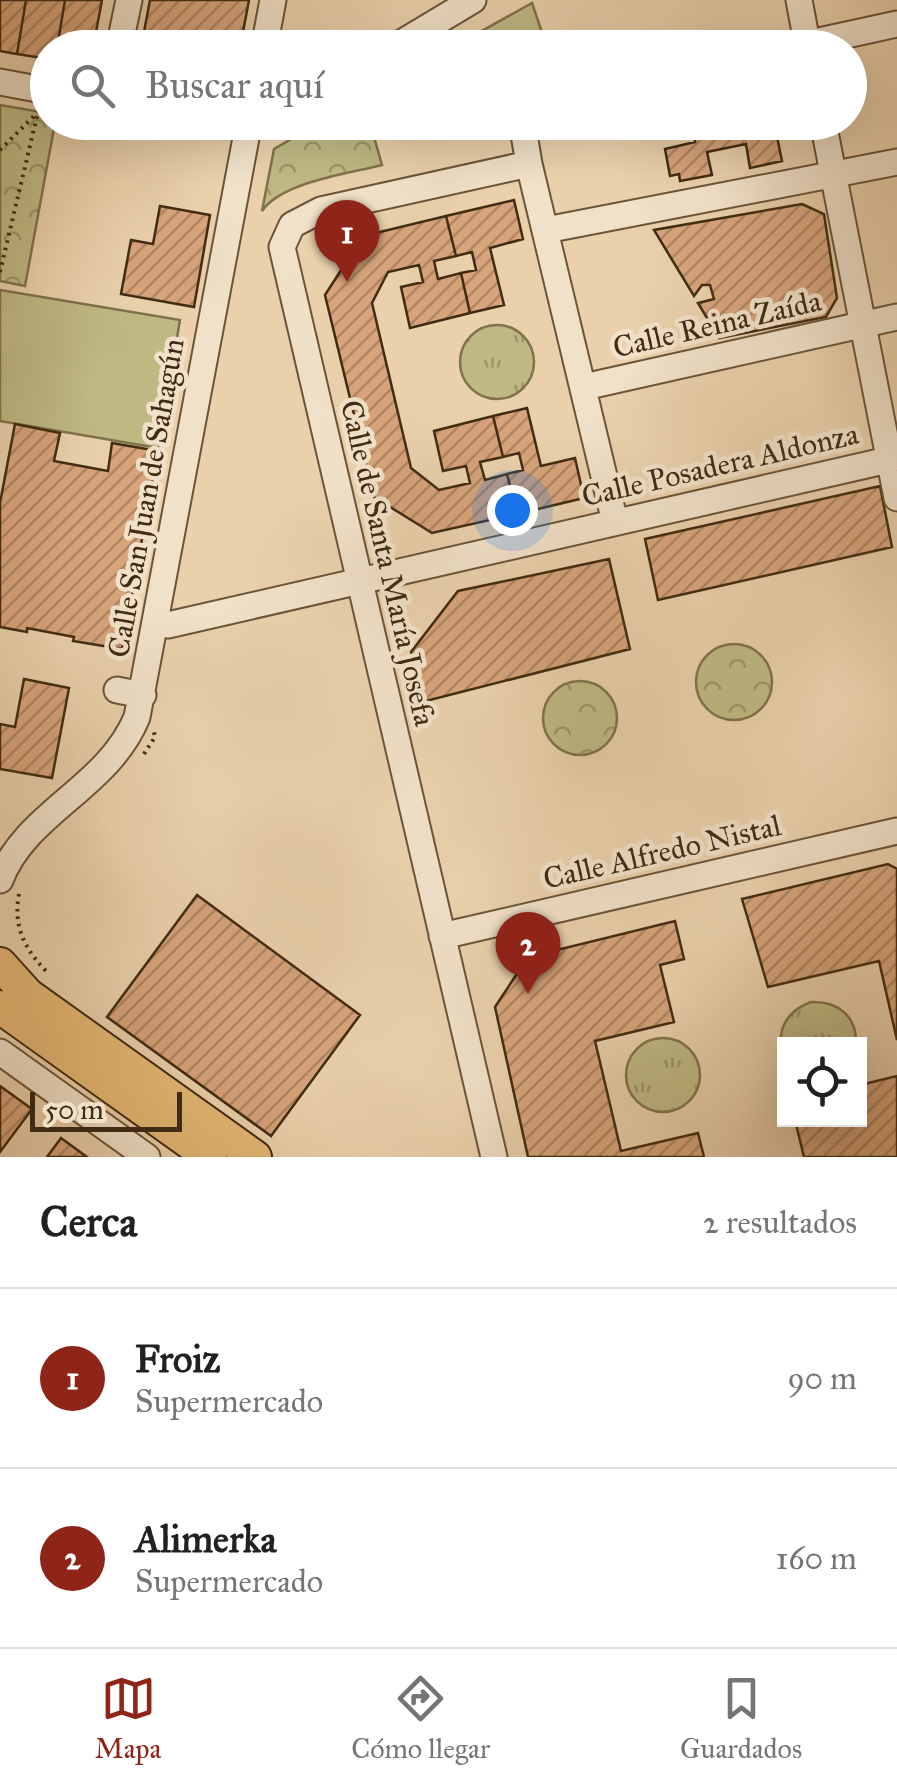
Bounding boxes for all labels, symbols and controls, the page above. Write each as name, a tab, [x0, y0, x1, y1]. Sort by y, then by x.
search box	[30, 30, 867, 140]
icon: search	[65, 58, 120, 113]
text: Buscar aquí	[145, 62, 324, 108]
pin: 1	[314, 200, 380, 282]
street label: Calle Reina Zaída	[609, 282, 825, 365]
street label: Calle San Juan de Sahagún	[100, 336, 192, 660]
street label: Calle de Santa María Josefa	[333, 397, 443, 730]
street label: Calle Posadera Aldonza	[578, 416, 862, 514]
your location	[487, 485, 538, 536]
street label: Calle Alfredo Nistal	[540, 807, 785, 897]
pin: 2	[496, 912, 560, 994]
map controls	[777, 1037, 867, 1127]
button: locate	[777, 1037, 867, 1127]
scale bar	[30, 1087, 182, 1132]
text: 50 m	[45, 1092, 104, 1127]
text: Cerca	[40, 1196, 137, 1248]
text: 2 resultados	[703, 1203, 857, 1242]
text: Froiz	[135, 1336, 220, 1382]
text: 1	[66, 1359, 79, 1398]
text: 90 m	[787, 1359, 857, 1398]
text: Supermercado	[135, 1382, 323, 1421]
text: Alimerka	[135, 1516, 277, 1562]
text: 2	[65, 1539, 80, 1578]
text: 160 m	[776, 1539, 857, 1578]
text: Supermercado	[135, 1562, 323, 1601]
tab: Mapa	[95, 1671, 161, 1766]
tab: Cómo llegar	[351, 1671, 490, 1766]
tab: Guardados	[680, 1671, 802, 1766]

